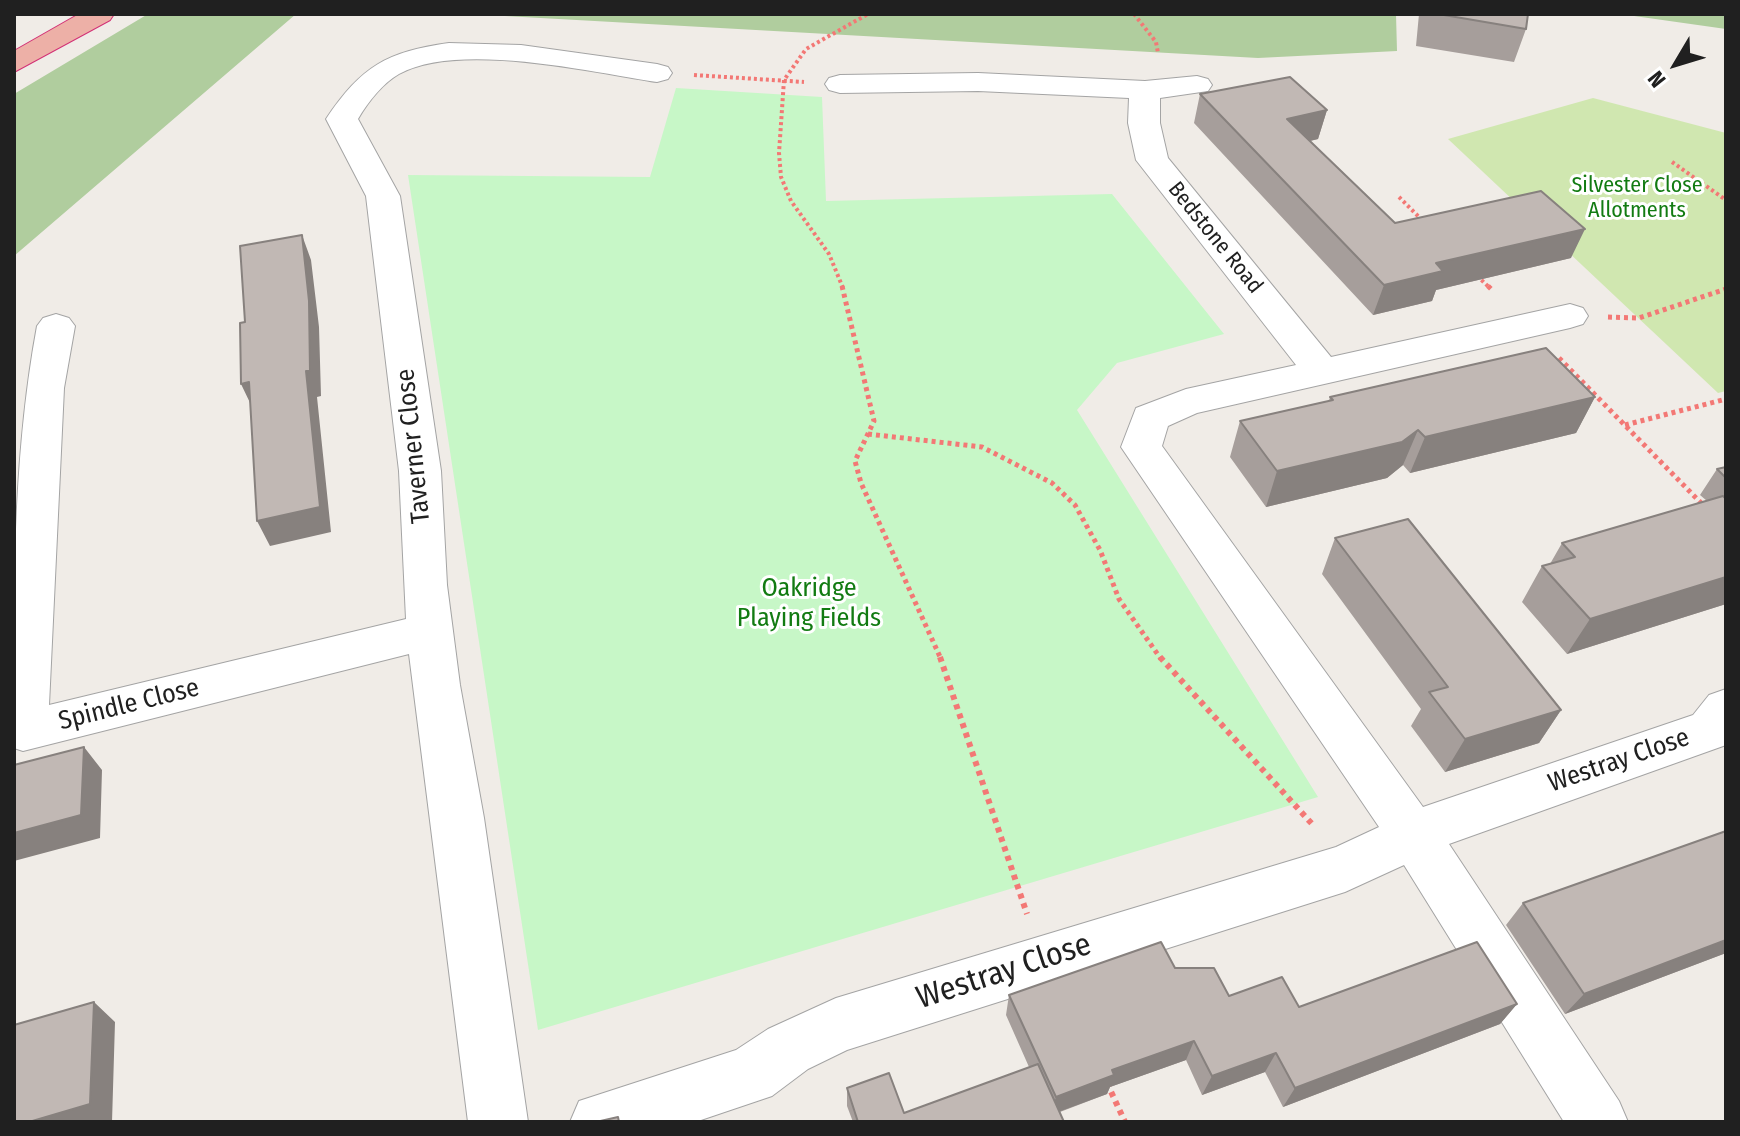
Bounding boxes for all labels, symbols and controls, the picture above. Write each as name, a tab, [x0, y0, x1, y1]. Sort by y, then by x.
north arrow	[1636, 24, 1716, 104]
text: N	[1642, 66, 1671, 93]
park label: Silvester Close Allotments	[1571, 173, 1703, 224]
street label: Bedstone Road	[1162, 177, 1268, 299]
street label: Taverner Close	[390, 367, 438, 525]
park label: Oakridge Playing Fields	[737, 573, 881, 634]
street label: Spindle Close	[55, 672, 203, 738]
street label: Westray Close	[1544, 722, 1694, 800]
street label: Westray Close	[912, 926, 1096, 1018]

